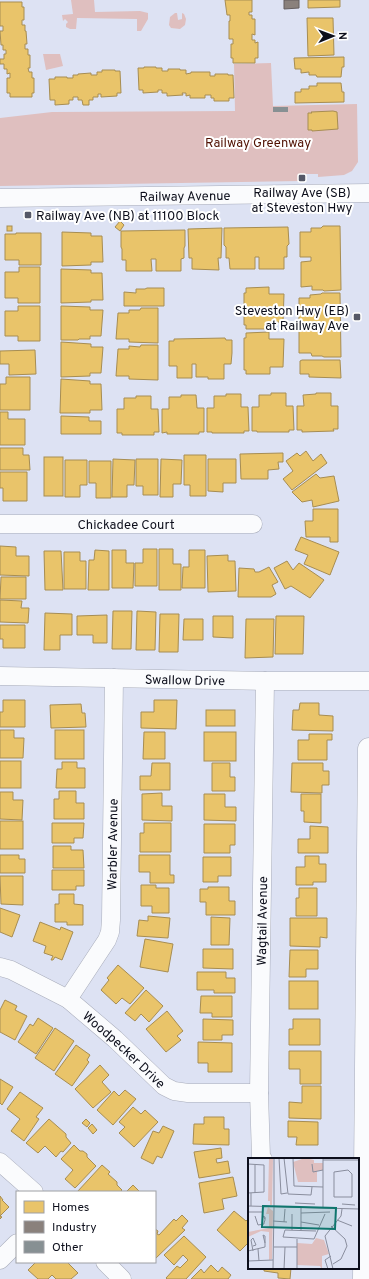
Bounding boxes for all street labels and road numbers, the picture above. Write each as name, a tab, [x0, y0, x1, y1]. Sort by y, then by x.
street label: Railway Avenue	[139, 189, 231, 206]
street label: Chickadee Court	[77, 518, 175, 534]
street label: Swallow Drive	[145, 673, 225, 690]
street label: Warbler Avenue	[105, 798, 123, 890]
street label: Wagtail Avenue	[255, 876, 272, 966]
street label: Woodpecker Drive	[78, 1009, 168, 1093]

